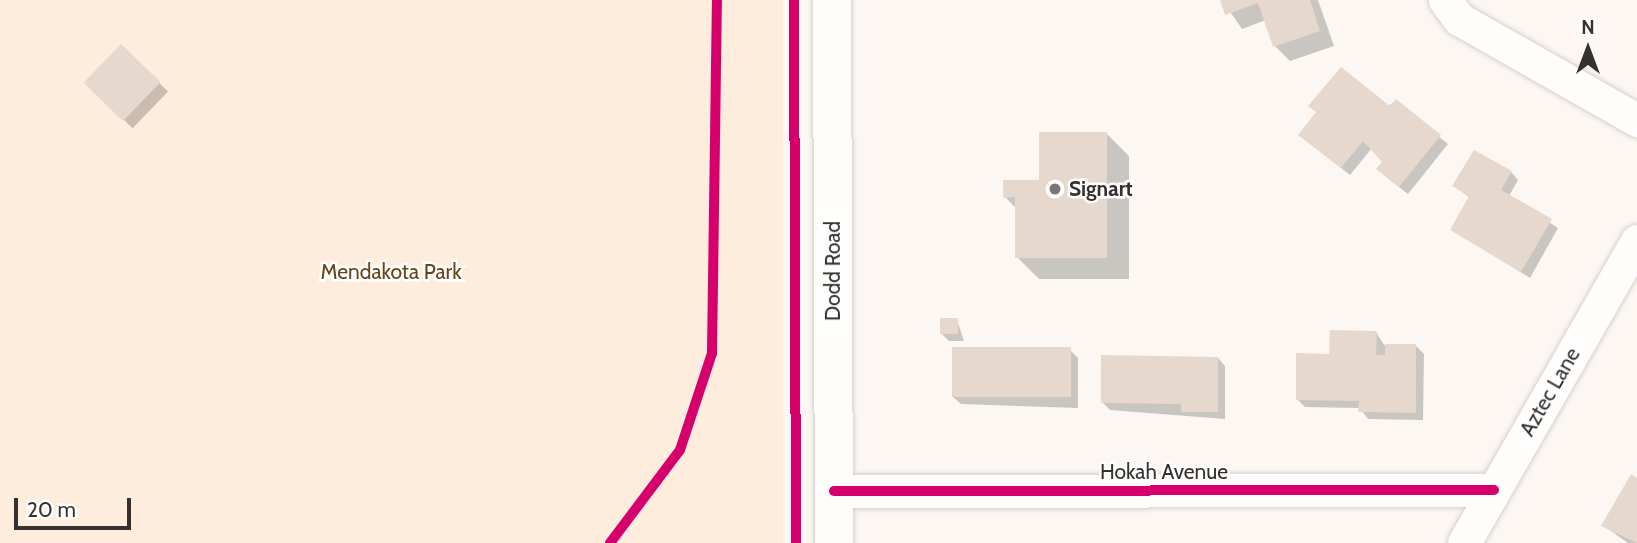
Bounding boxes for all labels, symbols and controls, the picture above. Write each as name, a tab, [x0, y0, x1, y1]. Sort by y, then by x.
north arrow	[1553, 14, 1623, 84]
text: N	[1581, 16, 1595, 39]
place label: Signart	[1069, 176, 1133, 202]
marker: Signart	[1047, 181, 1063, 197]
street label: Dodd Road	[820, 221, 846, 321]
park label: Mendakota Park	[320, 259, 462, 285]
street label: Aztec Lane	[1515, 343, 1585, 441]
street label: Hokah Avenue	[1100, 459, 1228, 485]
scale bar	[18, 484, 135, 528]
text: 20 m	[27, 497, 76, 522]

